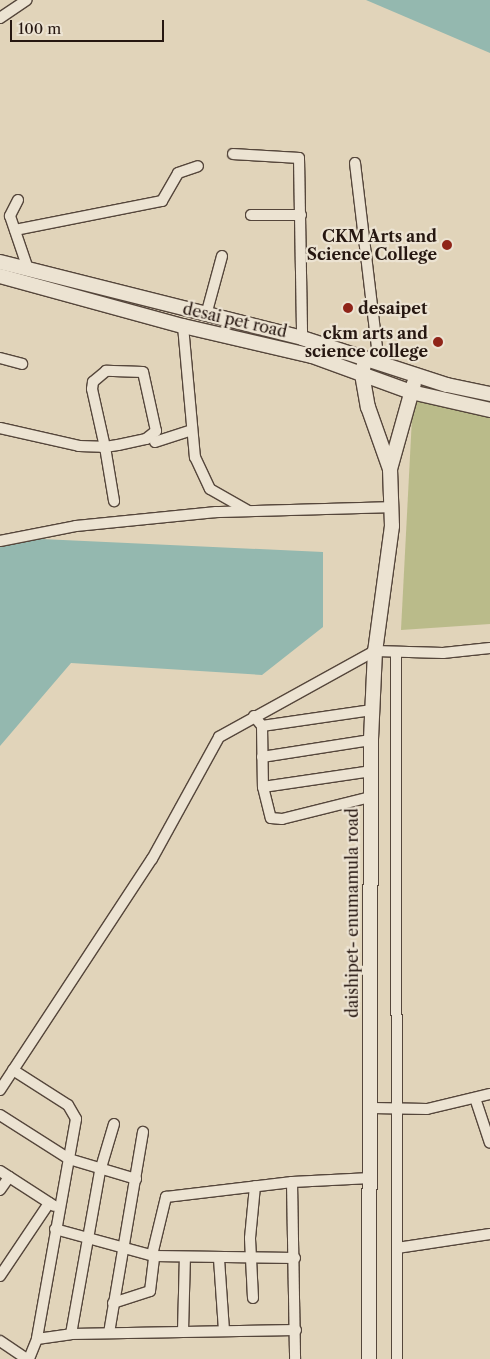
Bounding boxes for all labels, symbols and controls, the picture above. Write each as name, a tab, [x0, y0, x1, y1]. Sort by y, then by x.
scale bar	[12, 10, 166, 42]
text: 100 m	[18, 19, 61, 38]
place label: CKM Arts and Science College	[307, 226, 437, 264]
marker: CKM Arts and Science College	[441, 239, 453, 251]
place label: desaipet	[358, 298, 427, 318]
street label: desai pet road	[181, 299, 289, 341]
marker: desaipet	[342, 302, 354, 314]
place label: ckm arts and science college	[305, 323, 428, 361]
marker: ckm arts and science college	[432, 336, 444, 348]
street label: daishipet- enumamula road	[342, 808, 362, 1018]

